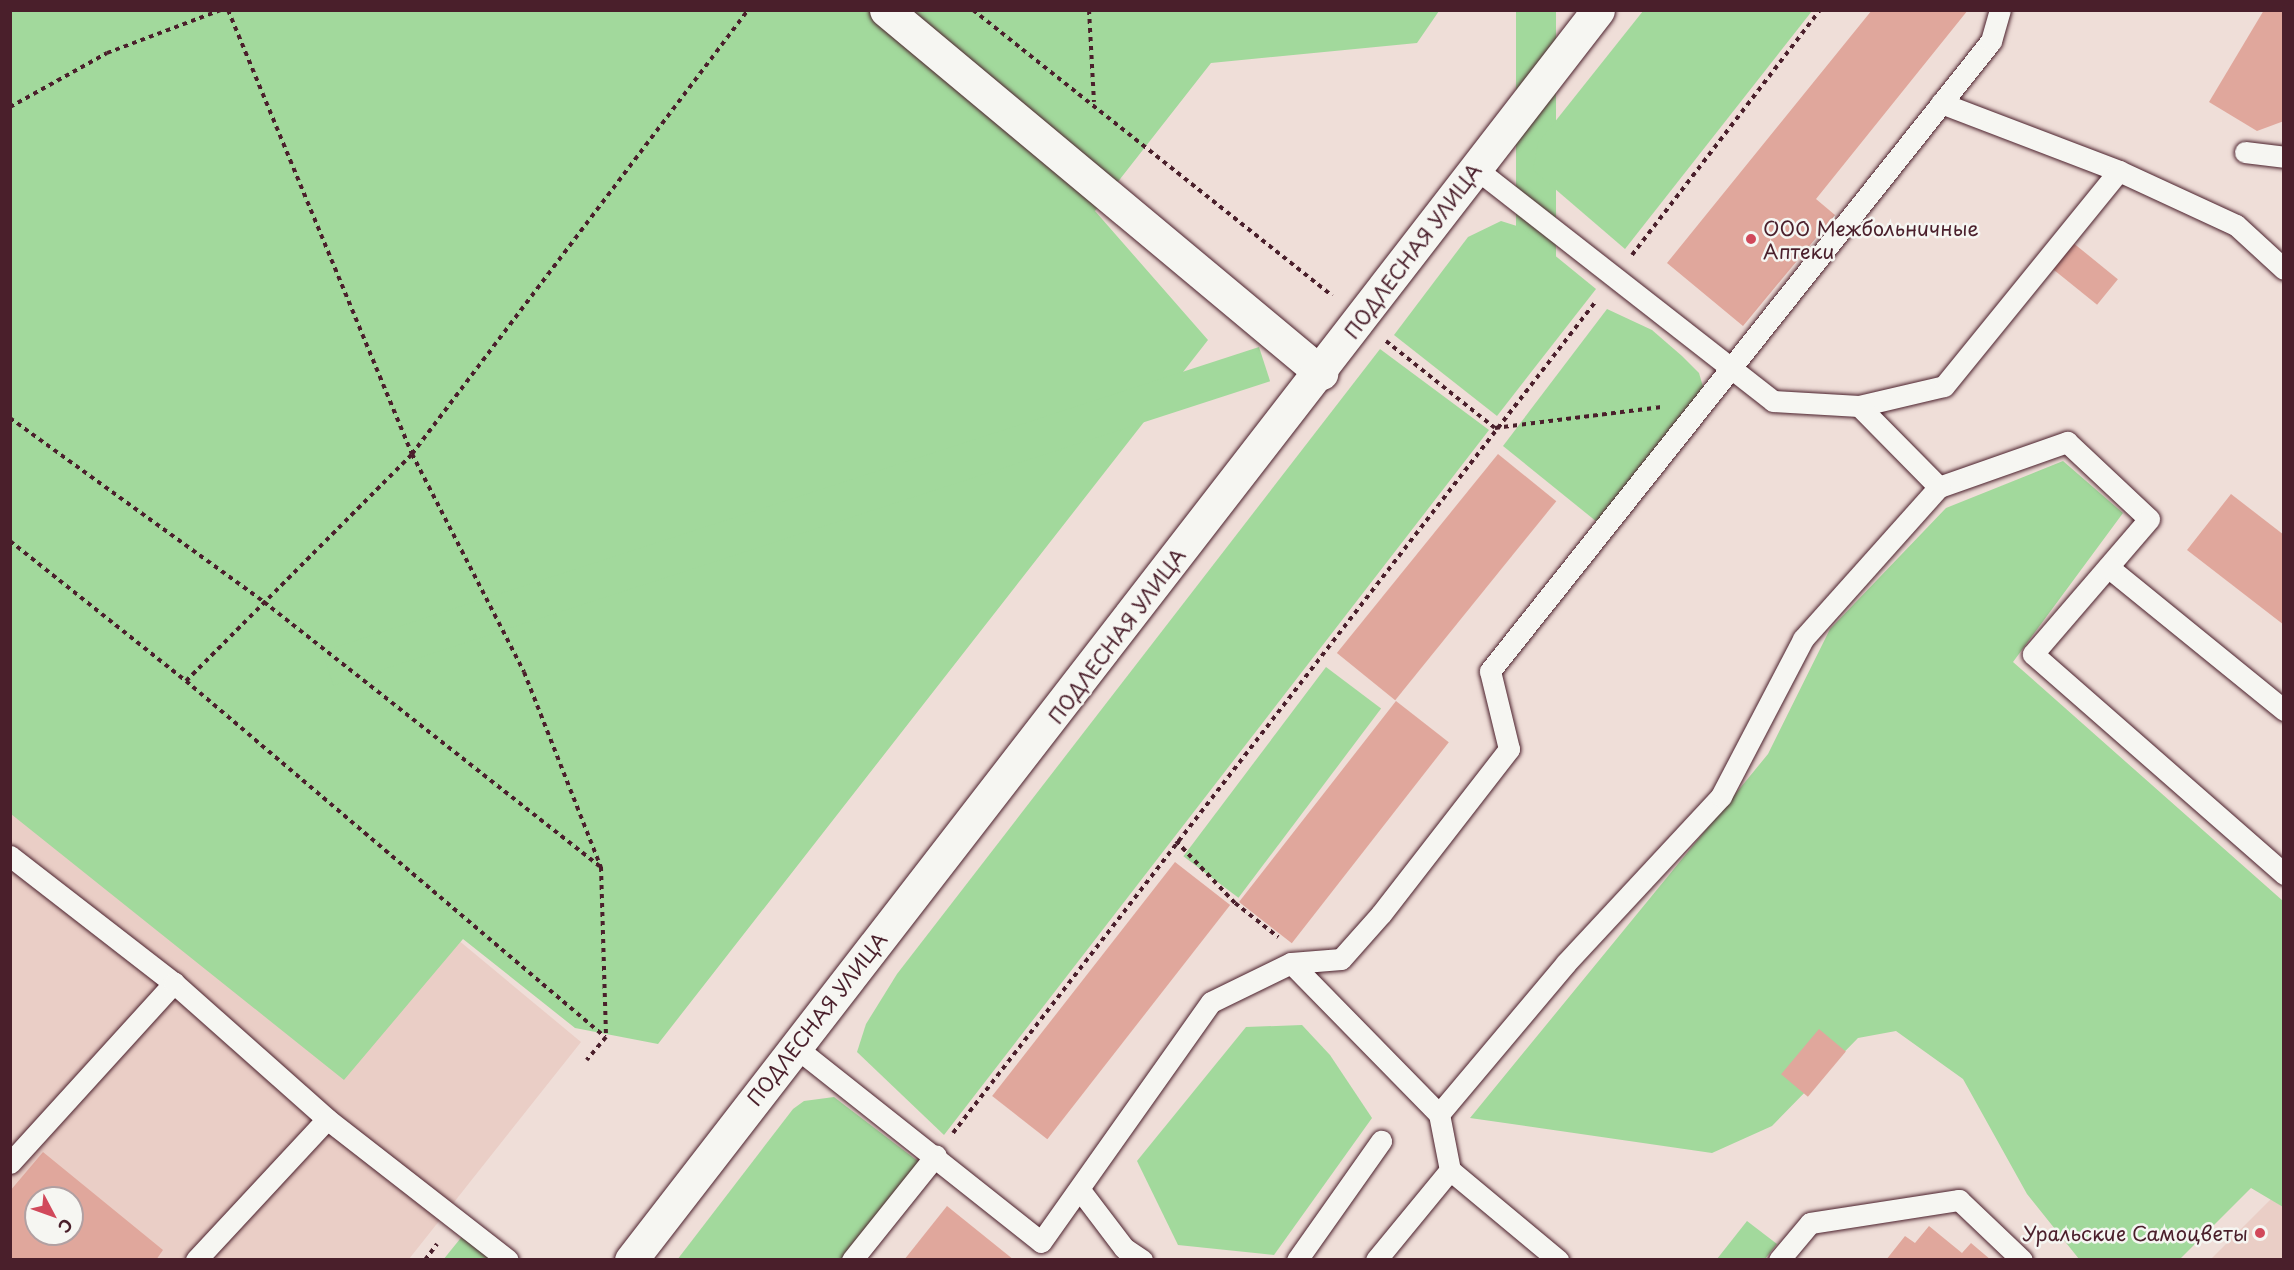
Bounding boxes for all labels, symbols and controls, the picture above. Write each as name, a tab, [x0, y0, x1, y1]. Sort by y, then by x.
street label: ПОДЛЕСНАЯ УЛИЦА	[1339, 159, 1487, 343]
place label: ООО Межбольничные Аптеки	[1763, 216, 1980, 263]
marker: ООО Межбольничные Аптеки	[1744, 232, 1758, 246]
street label: ПОДЛЕСНАЯ УЛИЦА	[1043, 544, 1191, 728]
street label: ПОДЛЕСНАЯ УЛИЦА	[742, 928, 892, 1110]
north arrow	[24, 1186, 84, 1246]
text: С	[53, 1214, 79, 1239]
place label: Уральские Самоцветы	[2021, 1221, 2248, 1245]
marker: Уральские Самоцветы	[2253, 1226, 2267, 1240]

